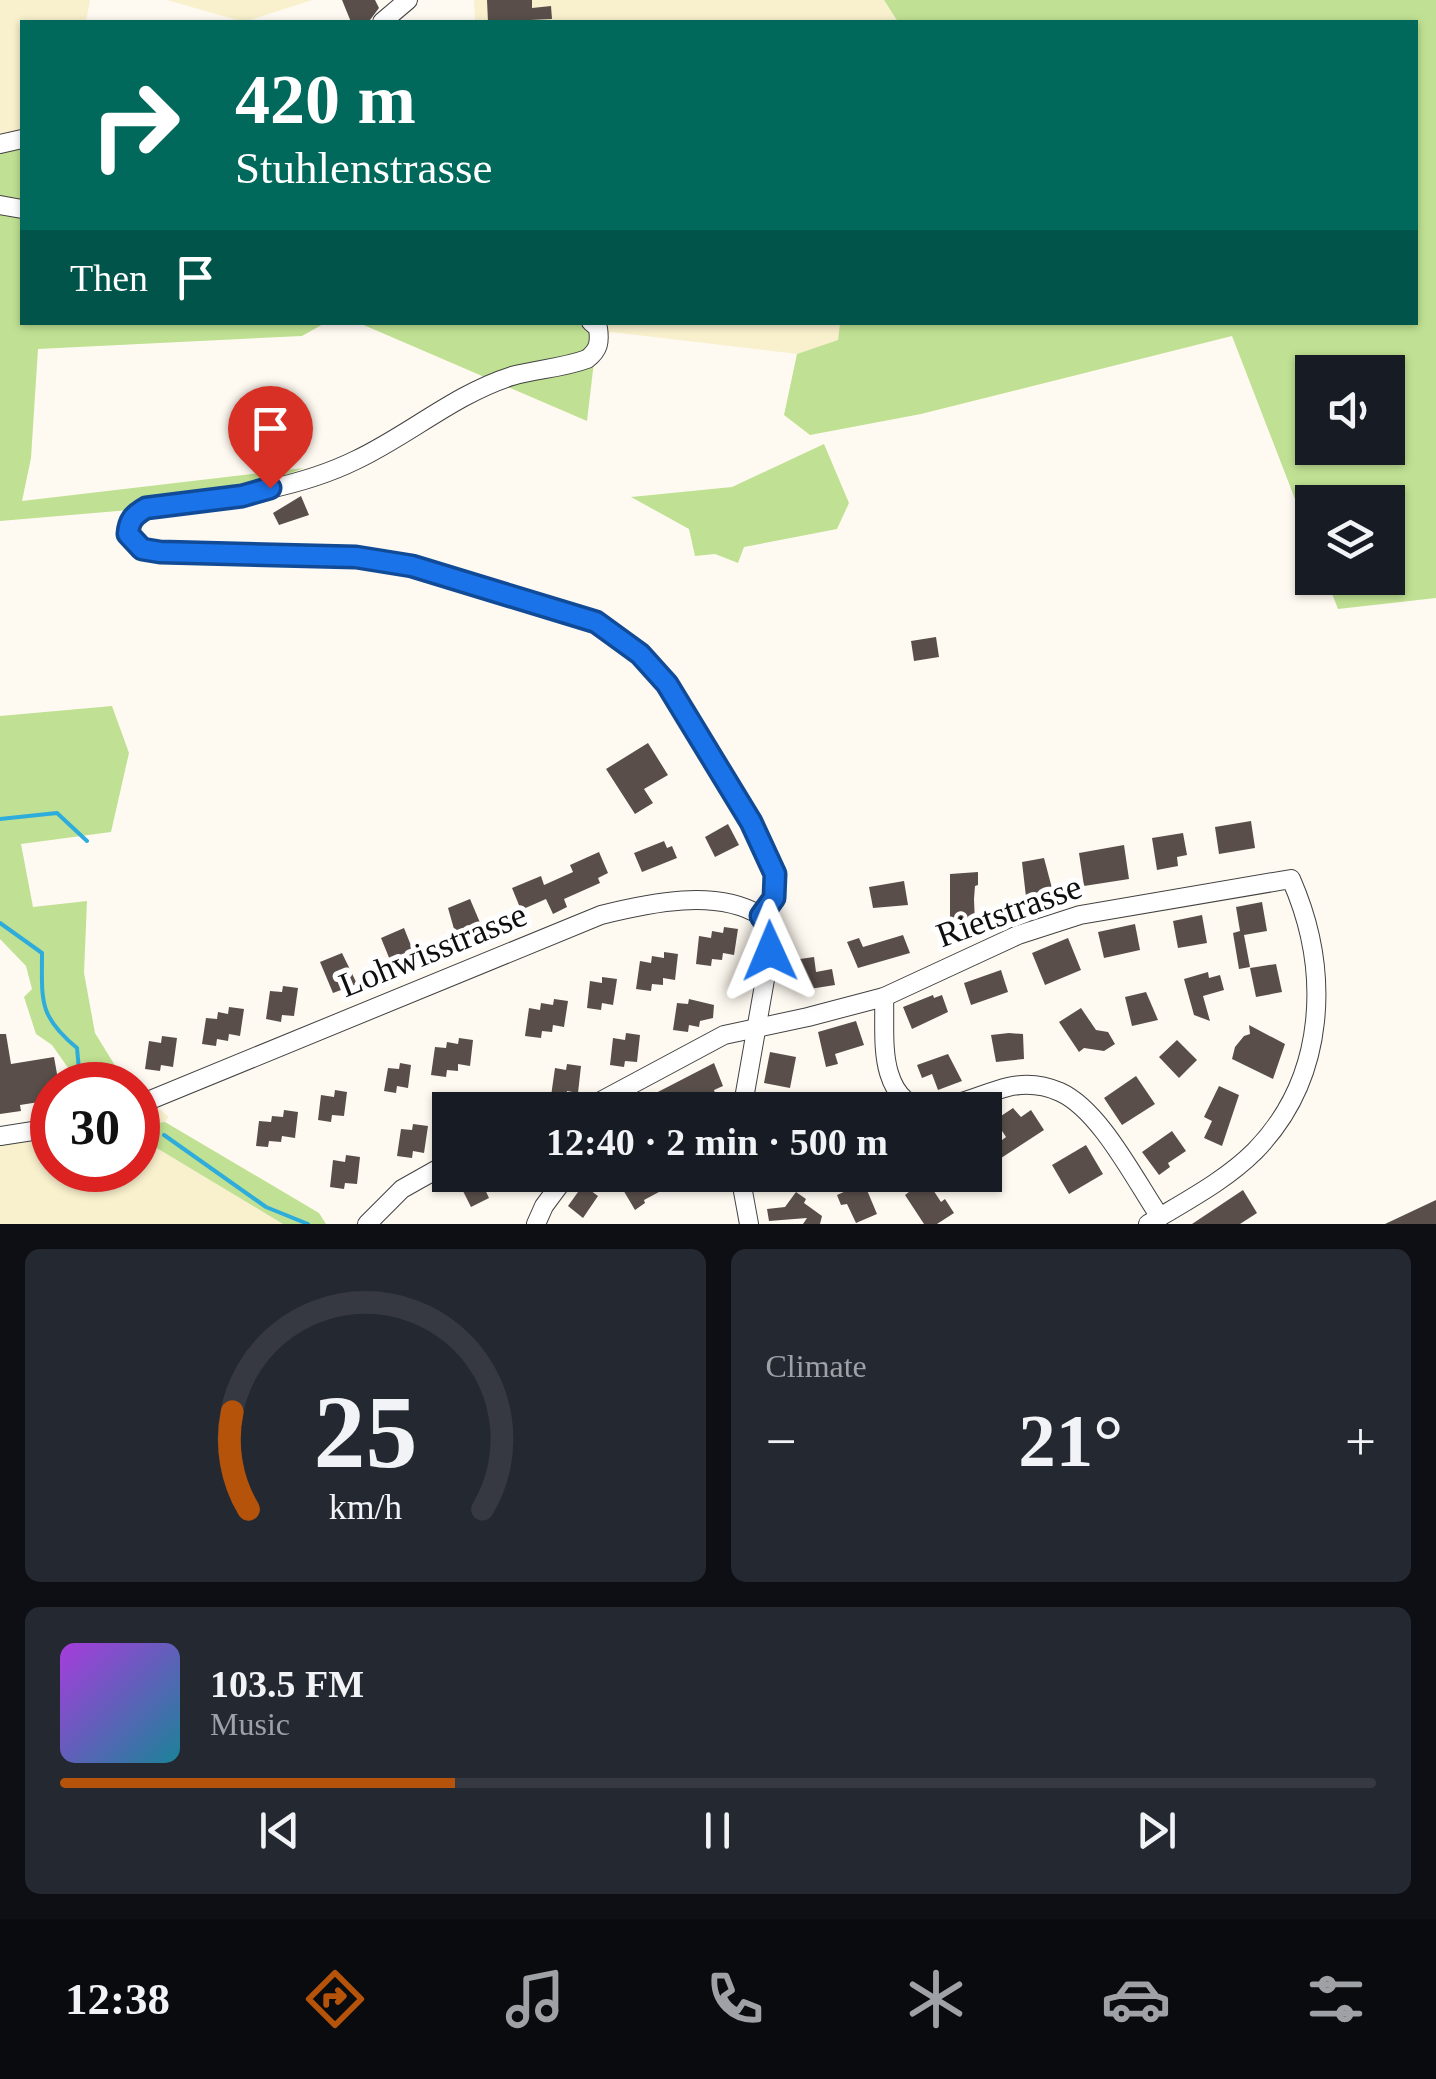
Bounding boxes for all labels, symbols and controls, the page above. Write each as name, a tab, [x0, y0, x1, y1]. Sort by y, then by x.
icon: right	[70, 60, 200, 190]
text: 420 m	[235, 61, 416, 138]
text: Stuhlenstrasse	[235, 143, 492, 193]
icon: arrive	[168, 250, 223, 305]
text: Then	[70, 257, 148, 299]
map controls	[1295, 355, 1405, 595]
button: sound	[1295, 355, 1405, 465]
pin	[228, 386, 313, 489]
icon: arrive	[243, 401, 298, 456]
button: layers	[1295, 485, 1405, 595]
street label: Rietstrasse	[931, 867, 1087, 955]
street label: Lohwisstrasse	[334, 895, 532, 1005]
position arrow	[718, 899, 822, 1003]
speed limit sign: 30	[30, 1062, 160, 1192]
text: 12:40 · 2 min · 500 m	[546, 1121, 888, 1163]
text: Climate	[766, 1348, 867, 1384]
text: 25	[313, 1374, 417, 1489]
text: 21°	[1018, 1399, 1123, 1482]
text: −	[766, 1411, 797, 1472]
text: +	[1345, 1411, 1376, 1472]
text: km/h	[329, 1487, 402, 1527]
text: 103.5 FM	[210, 1663, 364, 1705]
text: Music	[210, 1706, 290, 1742]
icon: previous	[252, 1803, 307, 1858]
icon: pause	[690, 1803, 745, 1858]
icon: next	[1129, 1803, 1184, 1858]
icon: directions	[300, 1964, 370, 2034]
icon: music	[500, 1964, 570, 2034]
icon: phone	[700, 1964, 770, 2034]
icon: climate	[901, 1964, 971, 2034]
icon: car	[1101, 1964, 1171, 2034]
icon: filters	[1301, 1964, 1371, 2034]
text: 12:38	[65, 1974, 170, 2024]

